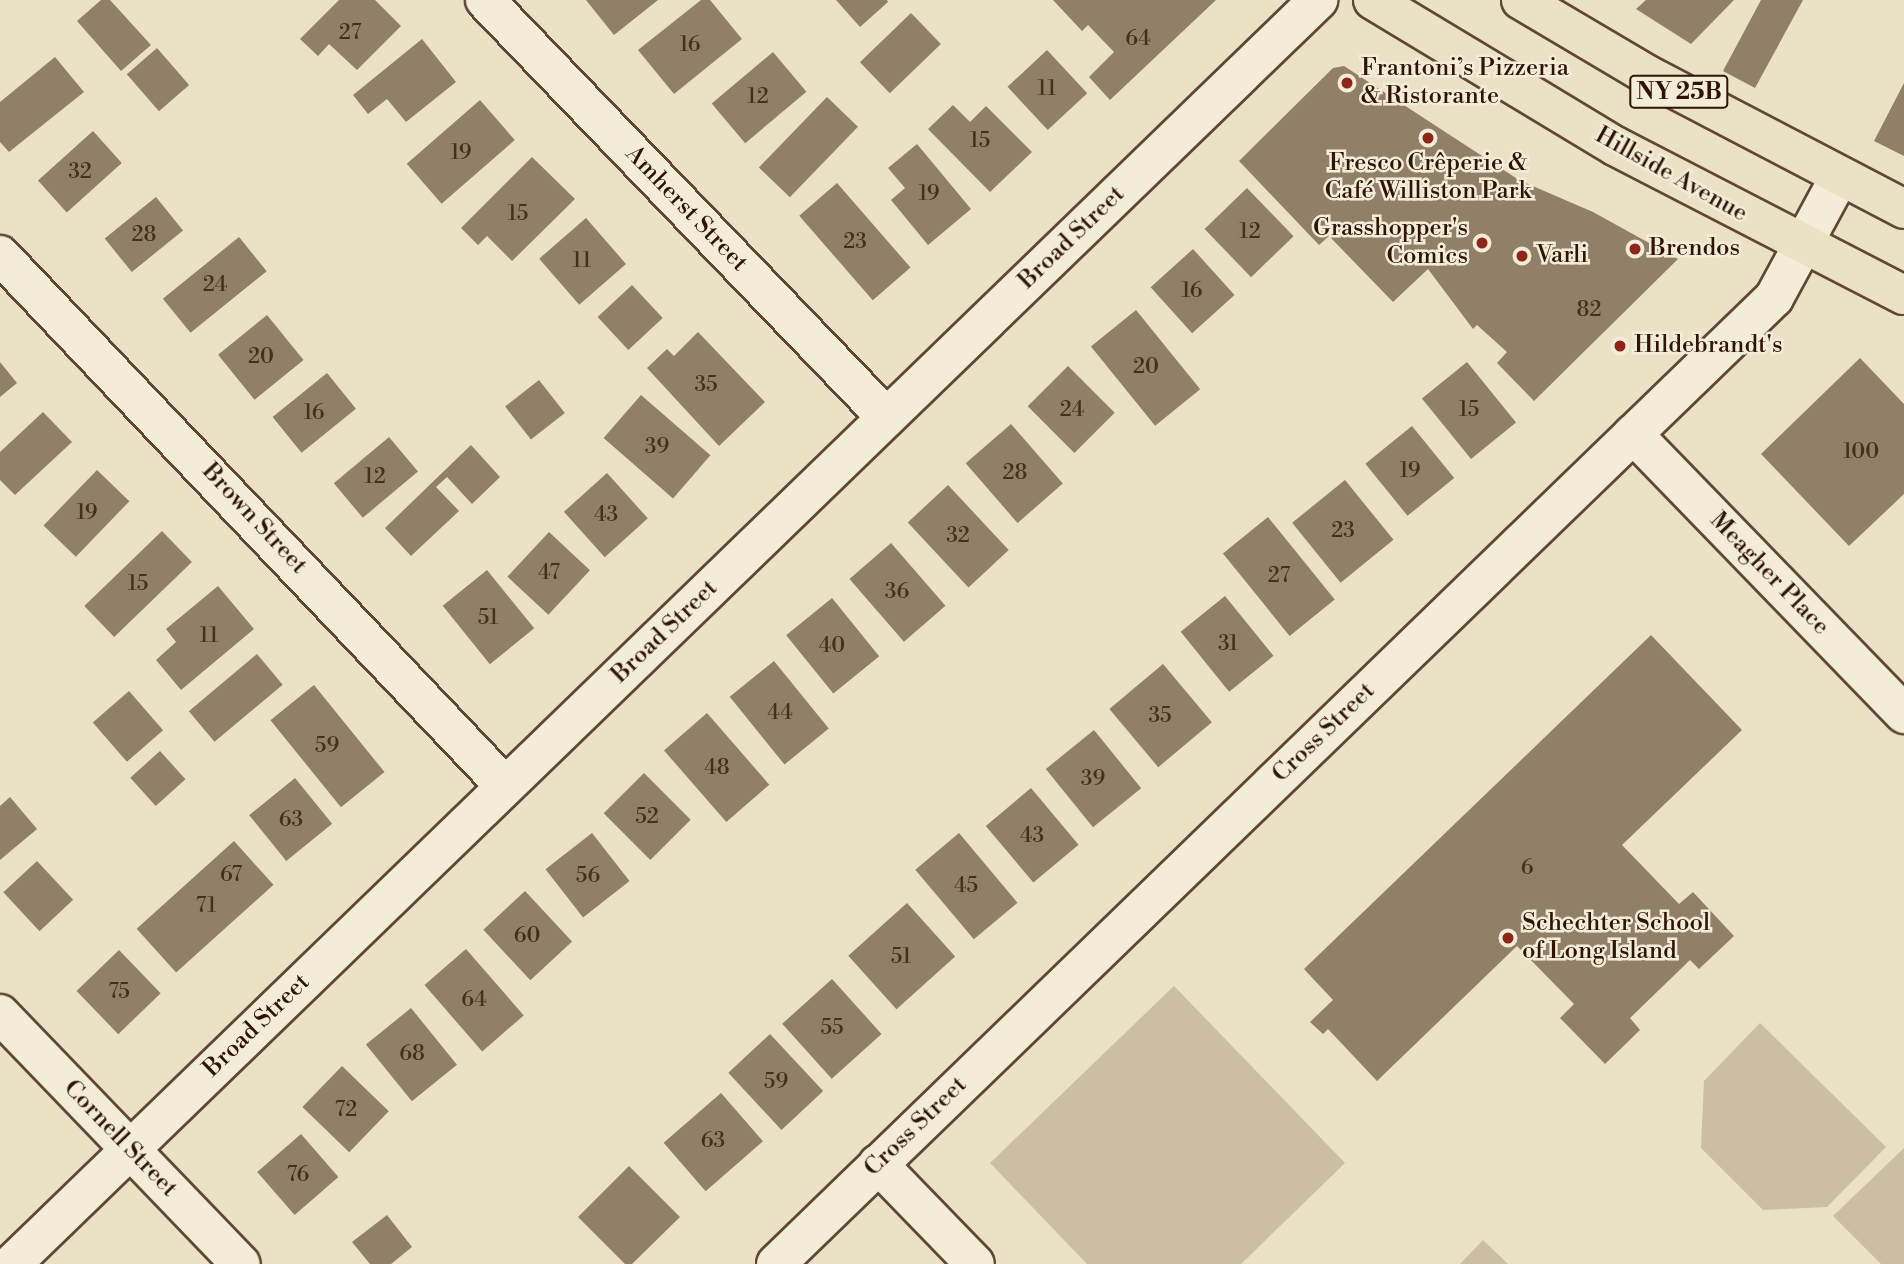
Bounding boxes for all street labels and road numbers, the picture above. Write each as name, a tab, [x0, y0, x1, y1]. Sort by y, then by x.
road number: NY 25B	[1628, 72, 1730, 111]
street label: Hillside Avenue	[1590, 121, 1752, 229]
street label: Amherst Street	[619, 140, 753, 278]
street label: Broad Street	[1013, 180, 1131, 296]
street label: Brown Street	[195, 458, 313, 580]
street label: Meagher Place	[1703, 507, 1835, 641]
street label: Broad Street	[606, 574, 724, 690]
street label: Cross Street	[1267, 677, 1381, 789]
street label: Broad Street	[198, 968, 316, 1084]
street label: Cross Street	[859, 1071, 973, 1183]
street label: Cornell Street	[57, 1075, 183, 1203]

